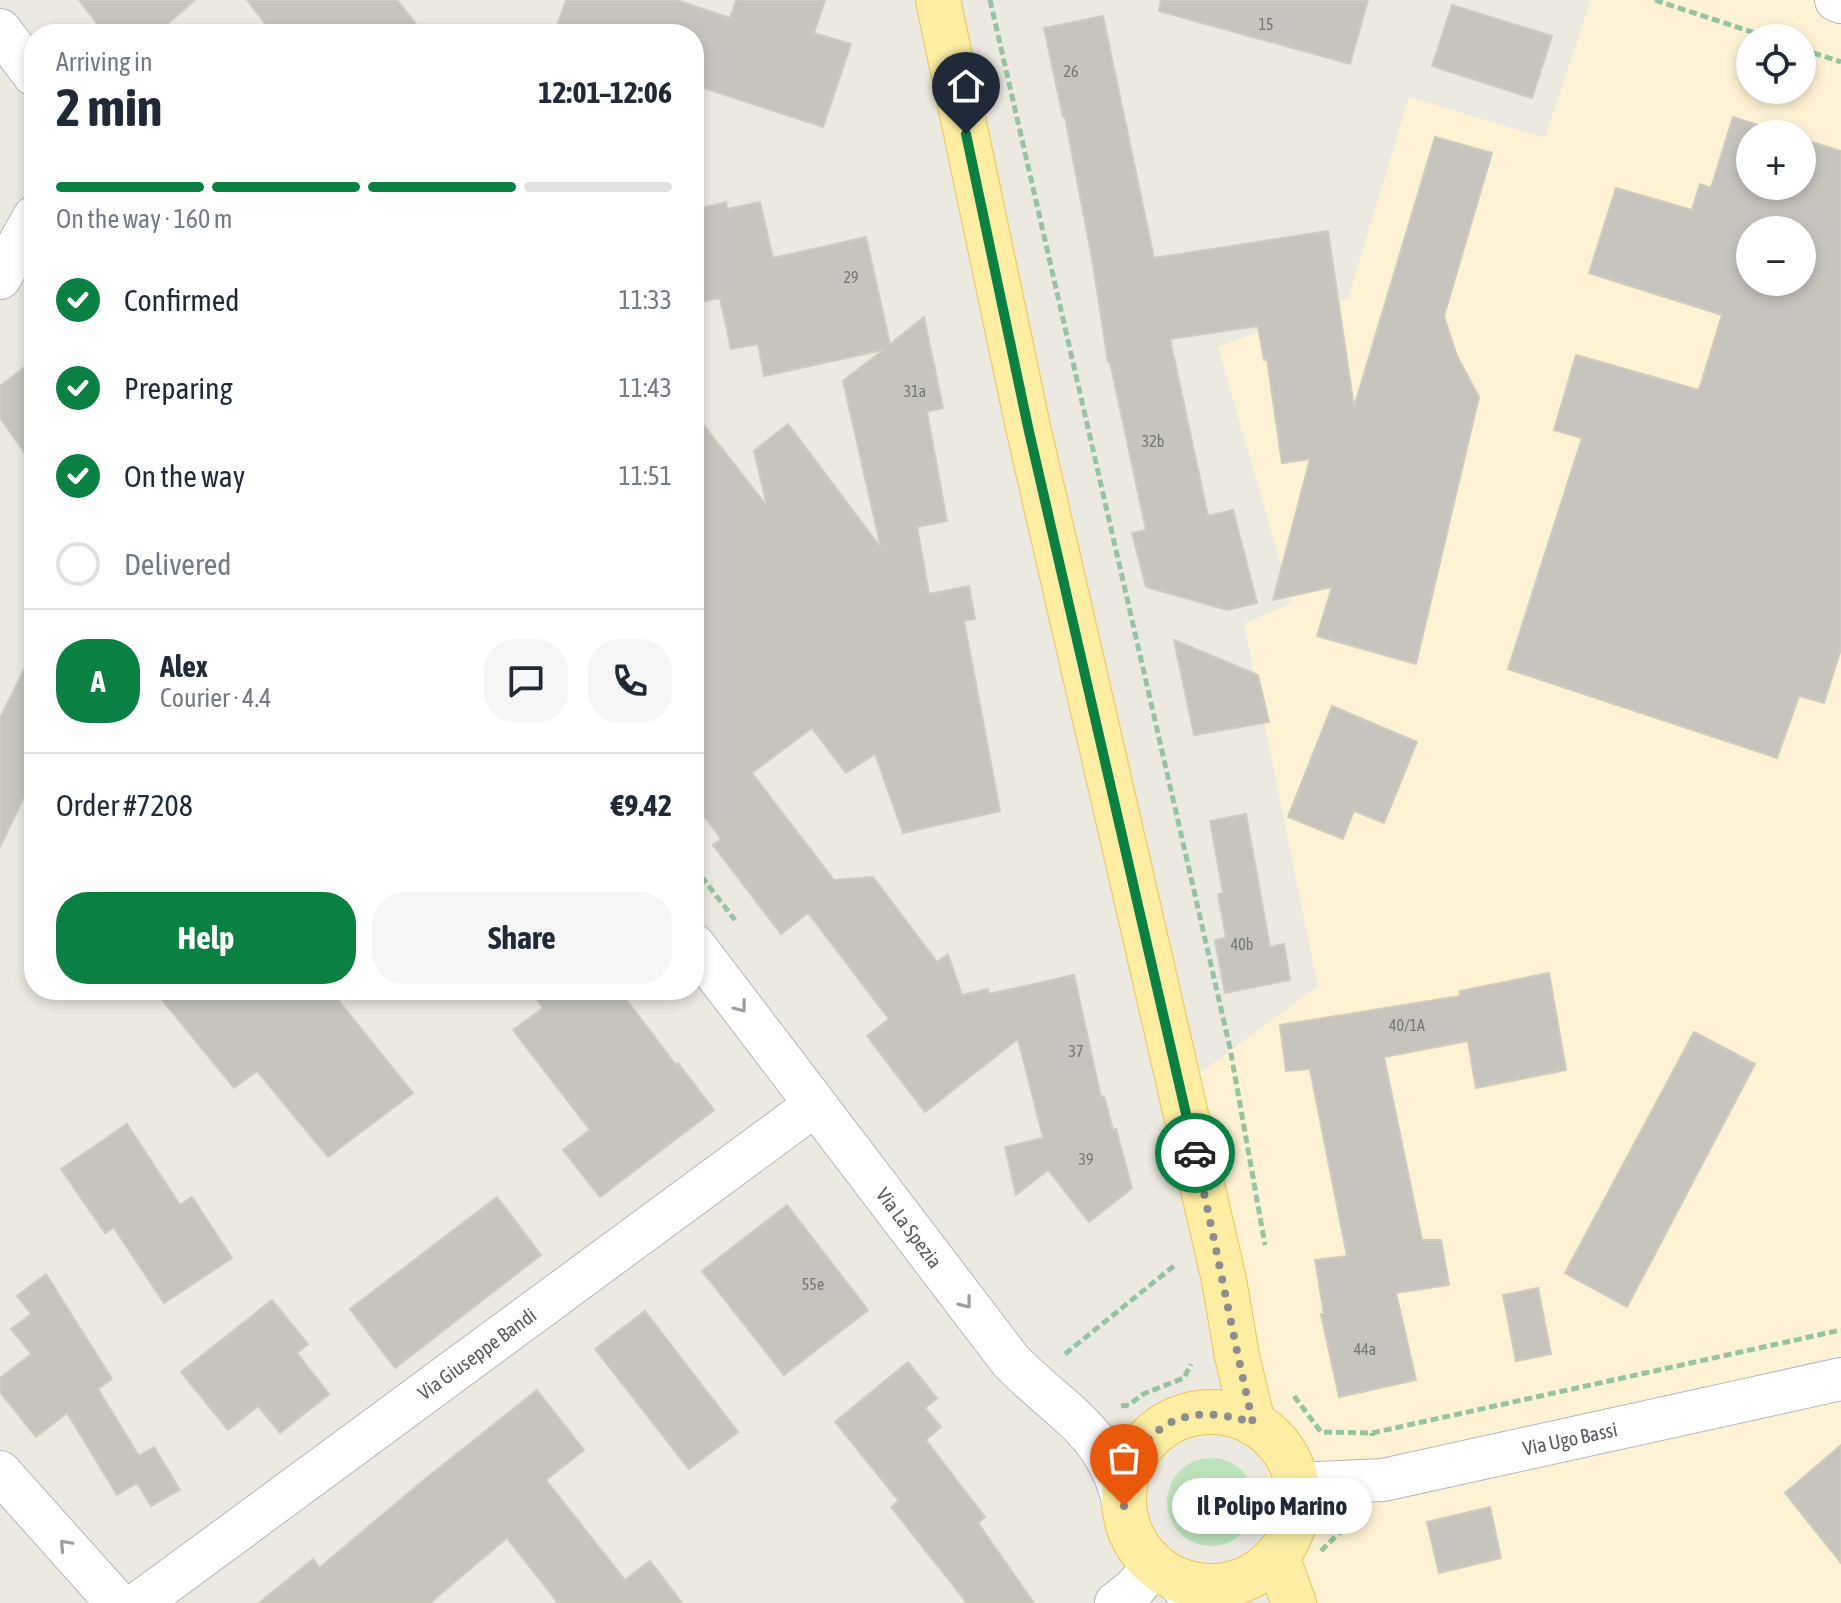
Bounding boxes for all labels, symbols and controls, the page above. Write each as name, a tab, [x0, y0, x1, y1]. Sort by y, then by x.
house number: 15	[1258, 15, 1274, 33]
map controls	[1736, 24, 1816, 296]
button: locate	[1736, 24, 1816, 104]
text: Arriving in	[56, 47, 153, 77]
pin	[932, 52, 1000, 134]
house number: 26	[1063, 62, 1079, 80]
icon: home	[944, 64, 988, 108]
text: 12:01–12:06	[538, 75, 672, 109]
text: 2 min	[56, 77, 162, 137]
button: +	[1736, 120, 1816, 200]
text: On the way · 160 m	[56, 204, 233, 234]
button: −	[1736, 216, 1816, 296]
house number: 29	[843, 268, 859, 286]
icon: check	[56, 278, 100, 322]
text: Confirmed	[124, 283, 239, 317]
text: 11:33	[618, 285, 672, 315]
icon: check	[56, 366, 100, 410]
text: Preparing	[124, 371, 233, 405]
text: 11:43	[618, 373, 672, 403]
house number: 31a	[904, 382, 926, 400]
house number: 32b	[1142, 432, 1164, 450]
icon: check	[56, 454, 100, 498]
text: On the way	[124, 459, 245, 493]
text: 11:51	[618, 461, 672, 491]
text: Delivered	[124, 547, 232, 581]
button: chat	[484, 639, 568, 723]
button: phone	[588, 639, 672, 723]
text: Alex	[160, 649, 208, 683]
text: A	[91, 664, 105, 698]
text: Courier · 4.4	[160, 683, 271, 713]
text: Order #7208	[56, 788, 193, 822]
text: €9.42	[611, 788, 672, 822]
button: Help	[56, 892, 356, 984]
button: Share	[372, 892, 672, 984]
house number: 40b	[1231, 935, 1253, 953]
one-way arrow	[732, 998, 746, 1013]
house number: 40/1A	[1389, 1016, 1425, 1034]
house number: 37	[1068, 1042, 1084, 1060]
courier	[1155, 1113, 1235, 1193]
icon: car	[1173, 1131, 1217, 1175]
house number: 39	[1078, 1150, 1094, 1168]
street label: Via La Spezia	[872, 1183, 947, 1272]
house number: 55e	[802, 1275, 824, 1293]
one-way arrow	[957, 1294, 971, 1309]
street label: Via Giuseppe Bandi	[413, 1303, 540, 1404]
house number: 44a	[1354, 1340, 1376, 1358]
street label: Via Ugo Bassi	[1521, 1417, 1619, 1460]
pin	[1090, 1424, 1158, 1506]
icon: bag	[1102, 1436, 1146, 1480]
callout: Il Polipo Marino	[1172, 1478, 1372, 1534]
text: Il Polipo Marino	[1197, 1491, 1347, 1521]
one-way arrow	[60, 1540, 75, 1554]

